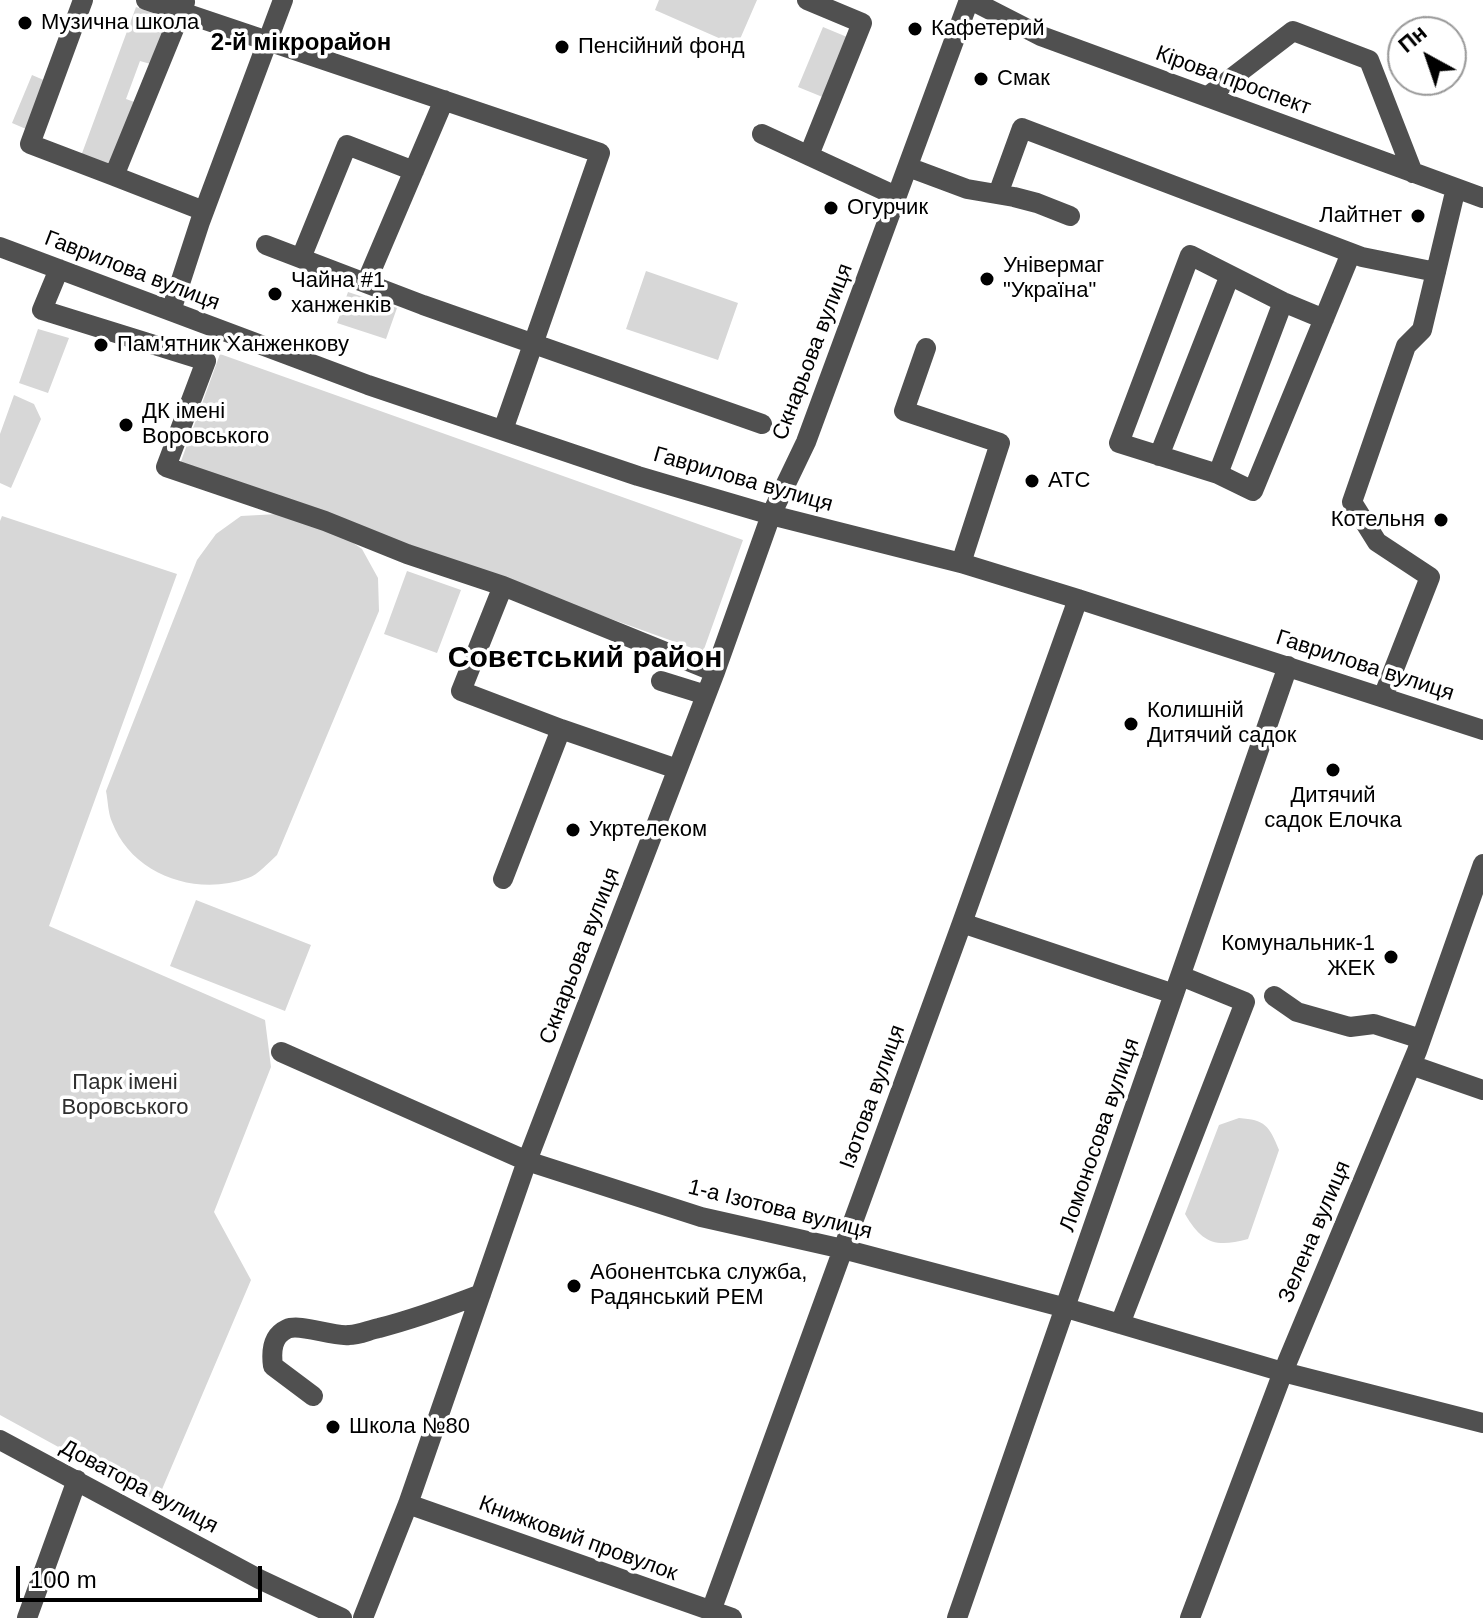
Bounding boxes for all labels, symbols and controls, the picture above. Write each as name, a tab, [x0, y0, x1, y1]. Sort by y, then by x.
place label: Музична школа	[41, 10, 199, 36]
marker: Музична школа	[16, 14, 34, 32]
place label: Кафетерий	[931, 16, 1045, 42]
north arrow	[1387, 16, 1467, 96]
marker: Кафетерий	[906, 20, 924, 38]
text: Пн	[1393, 20, 1432, 58]
district label: 2-й мікрорайон	[211, 29, 391, 57]
place label: Пенсійний фонд	[578, 34, 745, 60]
marker: Пенсійний фонд	[553, 38, 571, 56]
street label: Кірова проспект	[1152, 41, 1314, 121]
place label: Смак	[997, 66, 1050, 92]
marker: Смак	[972, 70, 990, 88]
place label: Огурчик	[847, 195, 928, 221]
marker: Огурчик	[822, 199, 840, 217]
place label: Лайтнет	[1319, 203, 1402, 229]
marker: Лайтнет	[1409, 207, 1427, 225]
street label: Гаврилова вулиця	[41, 225, 223, 317]
place label: Універмаг "Україна"	[1003, 253, 1104, 304]
street label: Скнарьова вулиця	[767, 260, 859, 444]
place label: Чайна #1 ханженків	[291, 268, 391, 320]
marker: Універмаг "Україна"	[978, 270, 996, 288]
marker: Чайна #1 ханженків	[266, 285, 284, 303]
place label: Пам'ятник Ханженкову	[117, 332, 349, 358]
marker: Пам'ятник Ханженкову	[92, 336, 110, 354]
place label: ДК імені Воровського	[142, 399, 269, 450]
marker: ДК імені Воровського	[117, 416, 135, 434]
street label: Гаврилова вулиця	[650, 442, 836, 518]
place label: АТС	[1048, 468, 1090, 494]
marker: АТС	[1023, 472, 1041, 490]
place label: Котельня	[1331, 507, 1425, 533]
marker: Котельня	[1432, 511, 1450, 529]
street label: Гаврилова вулиця	[1273, 625, 1457, 707]
district label: Совєтський район	[448, 641, 722, 677]
place label: Колишній Дитячий садок	[1147, 698, 1296, 750]
marker: Колишній Дитячий садок	[1122, 715, 1140, 733]
marker: Дитячий садок Елочка	[1324, 761, 1342, 779]
place label: Дитячий садок Елочка	[1264, 783, 1402, 834]
place label: Укртелеком	[589, 817, 707, 843]
marker: Укртелеком	[564, 821, 582, 839]
street label: Скнарьова вулиця	[534, 864, 626, 1048]
place label: Комунальник-1 ЖЕК	[1221, 931, 1375, 982]
marker: Комунальник-1 ЖЕК	[1382, 948, 1400, 966]
street label: Ізотова вулиця	[835, 1022, 911, 1172]
street label: Ломоносова вулиця	[1054, 1035, 1146, 1235]
park label: Парк імені Воровського	[61, 1070, 189, 1122]
street label: Зелена вулиця	[1273, 1157, 1357, 1307]
street label: 1-а Ізотова вулиця	[685, 1174, 875, 1246]
place label: Абонентська служба, Радянський РЕМ	[590, 1260, 807, 1312]
marker: Абонентська служба, Радянський РЕМ	[565, 1277, 583, 1295]
place label: Школа №80	[349, 1414, 470, 1440]
marker: Школа №80	[324, 1418, 342, 1436]
street label: Доватора вулиця	[56, 1434, 222, 1540]
street label: Книжковий провулок	[475, 1491, 681, 1587]
scale bar	[20, 1550, 266, 1600]
text: 100 m	[30, 1566, 97, 1593]

